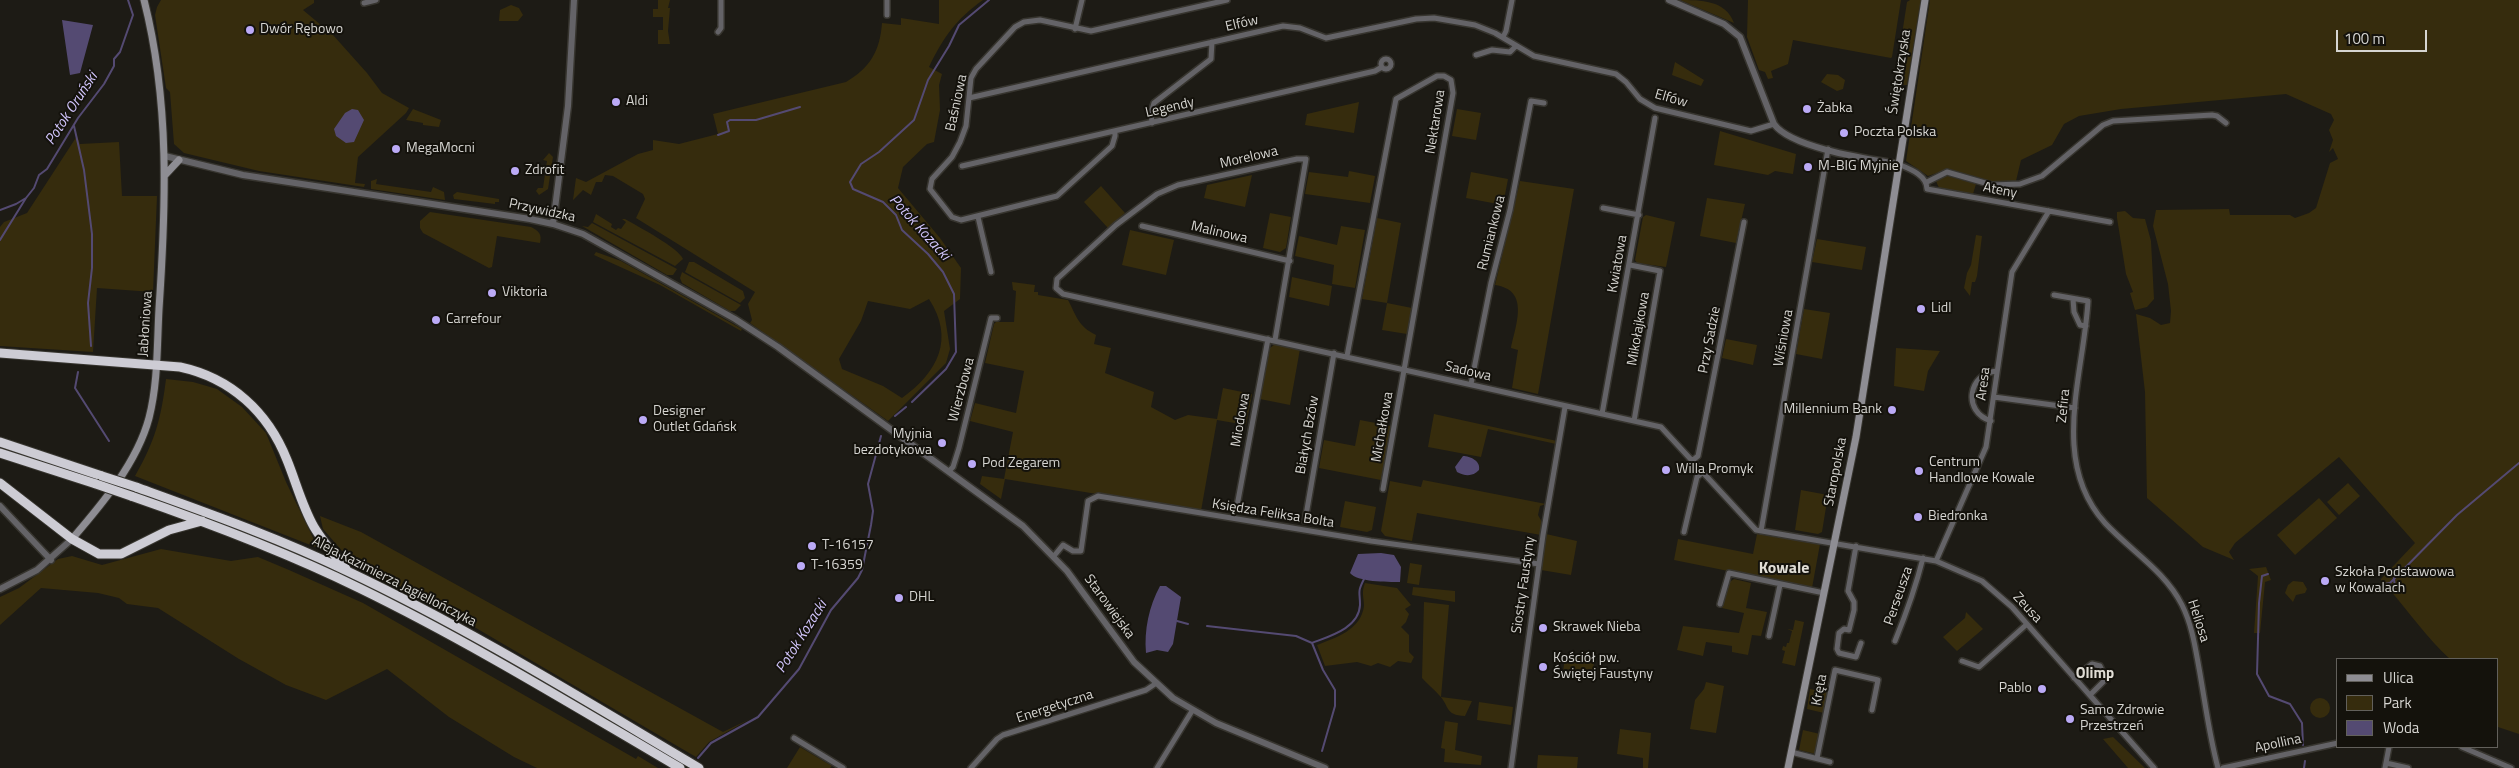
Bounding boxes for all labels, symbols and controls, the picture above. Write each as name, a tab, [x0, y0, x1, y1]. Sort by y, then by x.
street label: Elfów	[1224, 12, 1260, 36]
scale bar	[2339, 20, 2430, 52]
place label: Dwór Rębowo	[260, 22, 343, 38]
marker: Dwór Rębowo	[244, 24, 256, 36]
text: 100 m	[2344, 27, 2385, 50]
street label: Świętokrzyska	[1885, 29, 1915, 115]
water label: Potok Oruński	[42, 69, 102, 149]
street label: Baśniowa	[943, 73, 971, 133]
street label: Elfów	[1653, 86, 1689, 112]
street label: Nektarowa	[1423, 89, 1449, 155]
place label: Aldi	[626, 94, 648, 110]
street label: Legendy	[1144, 94, 1196, 122]
marker: Aldi	[610, 96, 622, 108]
place label: Żabka	[1817, 101, 1853, 117]
marker: Żabka	[1801, 103, 1813, 115]
place label: Poczta Polska	[1854, 125, 1936, 141]
marker: Poczta Polska	[1838, 127, 1850, 139]
place label: MegaMocni	[406, 141, 475, 157]
marker: MegaMocni	[390, 143, 402, 155]
street label: Morelowa	[1218, 143, 1280, 173]
place label: M-BIG Myjnie	[1818, 159, 1899, 175]
marker: M-BIG Myjnie	[1802, 161, 1814, 173]
place label: Zdrofit	[525, 163, 564, 179]
marker: Zdrofit	[509, 165, 521, 177]
street label: Ateny	[1982, 179, 2018, 203]
water label: Potok Kozacki	[885, 191, 953, 265]
street label: Rumiankowa	[1475, 194, 1509, 272]
street label: Przywidzka	[507, 196, 577, 226]
street label: Malinowa	[1189, 218, 1249, 248]
street label: Kwiatowa	[1605, 234, 1631, 294]
place label: Viktoria	[502, 285, 547, 301]
marker: Viktoria	[486, 287, 498, 299]
street label: Jabłoniowa	[135, 291, 157, 357]
street label: Mikołajkowa	[1624, 291, 1654, 367]
place label: Lidl	[1931, 301, 1951, 317]
marker: Lidl	[1915, 303, 1927, 315]
street label: Przy Sadzie	[1695, 305, 1725, 375]
street label: Wiśniowa	[1771, 308, 1797, 368]
place label: Carrefour	[446, 312, 501, 328]
marker: Carrefour	[430, 314, 442, 326]
street label: Wierzbowa	[945, 356, 979, 424]
street label: Sadowa	[1443, 359, 1493, 385]
street label: Aresa	[1974, 366, 1994, 402]
street label: Zefira	[2054, 388, 2074, 424]
street label: Michałkowa	[1369, 390, 1397, 464]
street label: Miodowa	[1228, 392, 1254, 448]
street label: Białych Bzów	[1293, 394, 1323, 476]
place label: Millennium Bank	[1783, 402, 1882, 418]
place label: Designer Outlet Gdańsk	[653, 404, 737, 437]
marker: Millennium Bank	[1886, 404, 1898, 416]
marker: Designer Outlet Gdańsk	[637, 414, 649, 426]
place label: Myjnia bezdotykowa	[853, 427, 932, 460]
street label: Staropolska	[1821, 436, 1851, 508]
marker: Myjnia bezdotykowa	[936, 437, 948, 449]
place label: Centrum Handlowe Kowale	[1929, 455, 2035, 488]
place label: Pod Zegarem	[982, 456, 1060, 472]
marker: Pod Zegarem	[966, 458, 978, 470]
place label: Willa Promyk	[1676, 462, 1754, 478]
marker: Willa Promyk	[1660, 464, 1672, 476]
marker: Centrum Handlowe Kowale	[1913, 465, 1925, 477]
street label: Księdza Feliksa Bolta	[1211, 496, 1335, 532]
place label: Biedronka	[1928, 509, 1987, 525]
marker: Biedronka	[1912, 511, 1924, 523]
street label: Aleja Kazimierza Jagiellończyka	[309, 533, 479, 631]
street label: Siostry Faustyny	[1509, 535, 1539, 635]
place label: T-16157	[822, 538, 874, 554]
marker: T-16157	[806, 540, 818, 552]
place label: T-16359	[811, 558, 863, 574]
district label: Kowale	[1759, 559, 1809, 579]
marker: T-16359	[795, 560, 807, 572]
street label: Perseusza	[1881, 564, 1917, 628]
place label: Szkoła Podstawowa w Kowalach	[2335, 565, 2454, 598]
street label: Starowiejska	[1080, 572, 1138, 642]
marker: Szkoła Podstawowa w Kowalach	[2319, 575, 2331, 587]
street label: Zeusa	[2009, 589, 2045, 627]
place label: DHL	[909, 590, 934, 606]
marker: DHL	[893, 592, 905, 604]
water label: Potok Kozacki	[773, 597, 831, 677]
street label: Heliosa	[2183, 598, 2213, 644]
place label: Skrawek Nieba	[1553, 620, 1641, 636]
marker: Skrawek Nieba	[1537, 622, 1549, 634]
place label: Kościół pw. Świętej Faustyny	[1553, 651, 1653, 684]
legend	[2336, 658, 2499, 748]
marker: Kościół pw. Świętej Faustyny	[1537, 661, 1549, 673]
district label: Olimp	[2076, 665, 2114, 683]
text: Ulica	[2383, 666, 2413, 689]
street label: Kręta	[1809, 673, 1831, 707]
place label: Pablo	[1999, 681, 2032, 697]
marker: Pablo	[2036, 683, 2048, 695]
street label: Energetyczna	[1014, 687, 1096, 727]
text: Park	[2383, 691, 2412, 714]
place label: Samo Zdrowie Przestrzeń	[2080, 703, 2164, 736]
marker: Samo Zdrowie Przestrzeń	[2064, 713, 2076, 725]
text: Woda	[2383, 716, 2419, 739]
street label: Apollina	[2253, 731, 2303, 757]

